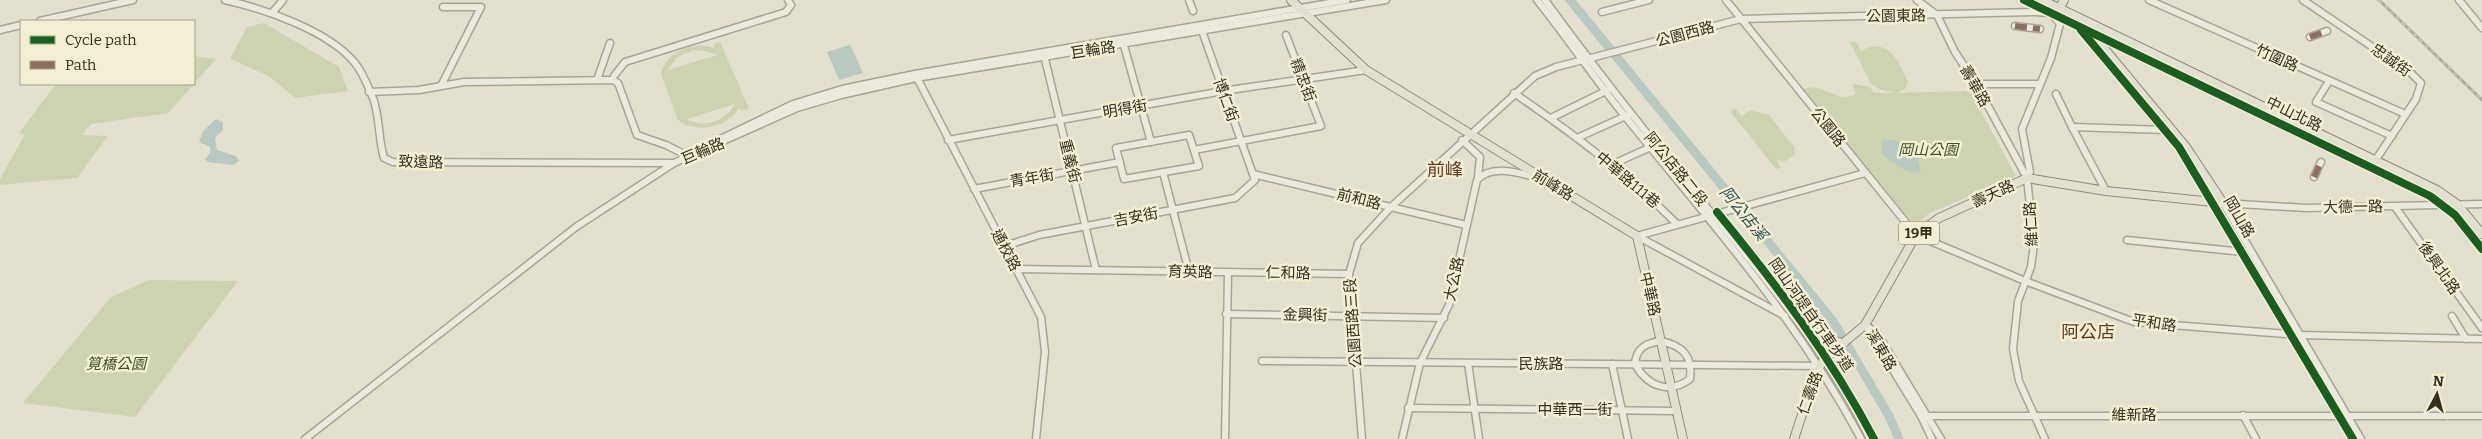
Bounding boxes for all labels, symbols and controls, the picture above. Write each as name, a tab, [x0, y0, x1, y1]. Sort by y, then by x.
street label: 公園東路	[1866, 6, 1926, 26]
street label: 公園西路	[1654, 18, 1716, 50]
legend	[20, 20, 195, 85]
text: Cycle path	[65, 31, 137, 49]
street label: 巨輪路	[1069, 38, 1117, 62]
street label: 忠誠街	[2367, 40, 2415, 80]
street label: 竹圍路	[2253, 41, 2301, 75]
text: Path	[65, 56, 97, 74]
street label: 精忠街	[1287, 56, 1319, 104]
street label: 壽華路	[1956, 62, 1994, 110]
street label: 博仁街	[1210, 76, 1242, 124]
street label: 中山北路	[2263, 93, 2325, 135]
street label: 明得街	[1101, 96, 1149, 122]
street label: 公園路	[1807, 104, 1849, 150]
street label: 阿公店路二段	[1641, 128, 1711, 210]
street label: 巨輪路	[679, 134, 727, 168]
street label: 重義街	[1056, 137, 1084, 185]
park label: 岡山公園	[1898, 141, 1960, 159]
street label: 中華路111巷	[1592, 148, 1664, 212]
street label: 致遠路	[398, 152, 444, 172]
district label: 前峰	[1427, 159, 1463, 181]
street label: 青年街	[1008, 165, 1056, 191]
street label: 前峰路	[1529, 166, 1577, 204]
street label: 壽天路	[1969, 176, 2017, 212]
water label: 阿公店溪	[1716, 182, 1772, 246]
street label: 前和路	[1335, 185, 1383, 213]
street label: 岡山路	[2220, 193, 2258, 241]
street label: 大德一路	[2323, 197, 2383, 217]
street label: 維仁路	[2021, 201, 2041, 247]
street label: 吉安街	[1112, 204, 1160, 230]
road number: 19甲	[1899, 222, 1939, 244]
street label: 通校路	[987, 226, 1025, 274]
street label: 後興北路	[2414, 238, 2464, 298]
street label: 大公路	[1441, 255, 1467, 303]
street label: 岡山河堤自行車步道	[1765, 255, 1857, 375]
street label: 育英路	[1167, 263, 1213, 281]
street label: 仁和路	[1265, 264, 1311, 282]
street label: 中華路	[1636, 270, 1664, 318]
street label: 公園西路三段	[1341, 277, 1365, 369]
street label: 金興街	[1282, 306, 1328, 324]
street label: 平和路	[2130, 311, 2178, 335]
district label: 阿公店	[2061, 321, 2115, 343]
street label: 溪東路	[1862, 326, 1900, 374]
park label: 筧橋公園	[86, 355, 148, 373]
street label: 民族路	[1518, 355, 1564, 373]
street label: 仁壽路	[1794, 369, 1826, 417]
north arrow	[2412, 369, 2462, 419]
text: N	[2432, 373, 2445, 391]
street label: 中華西一街	[1537, 401, 1613, 419]
street label: 維新路	[2111, 406, 2157, 424]

